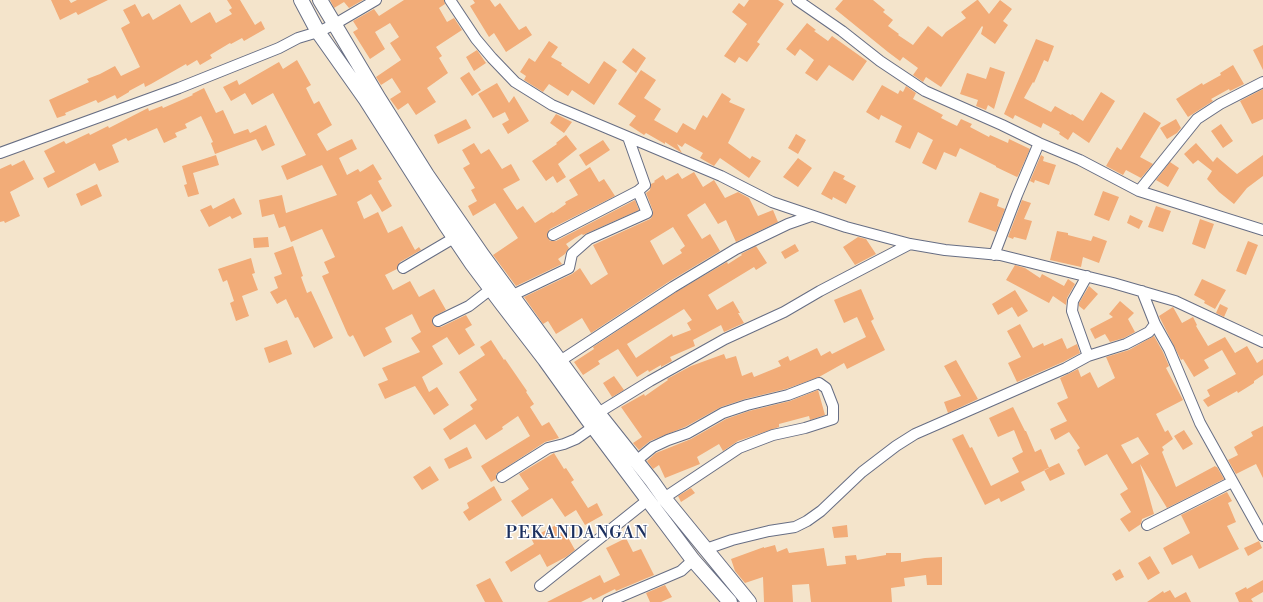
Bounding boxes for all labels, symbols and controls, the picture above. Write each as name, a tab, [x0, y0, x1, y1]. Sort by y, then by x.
district label: PEKANDANGAN	[506, 524, 648, 544]

